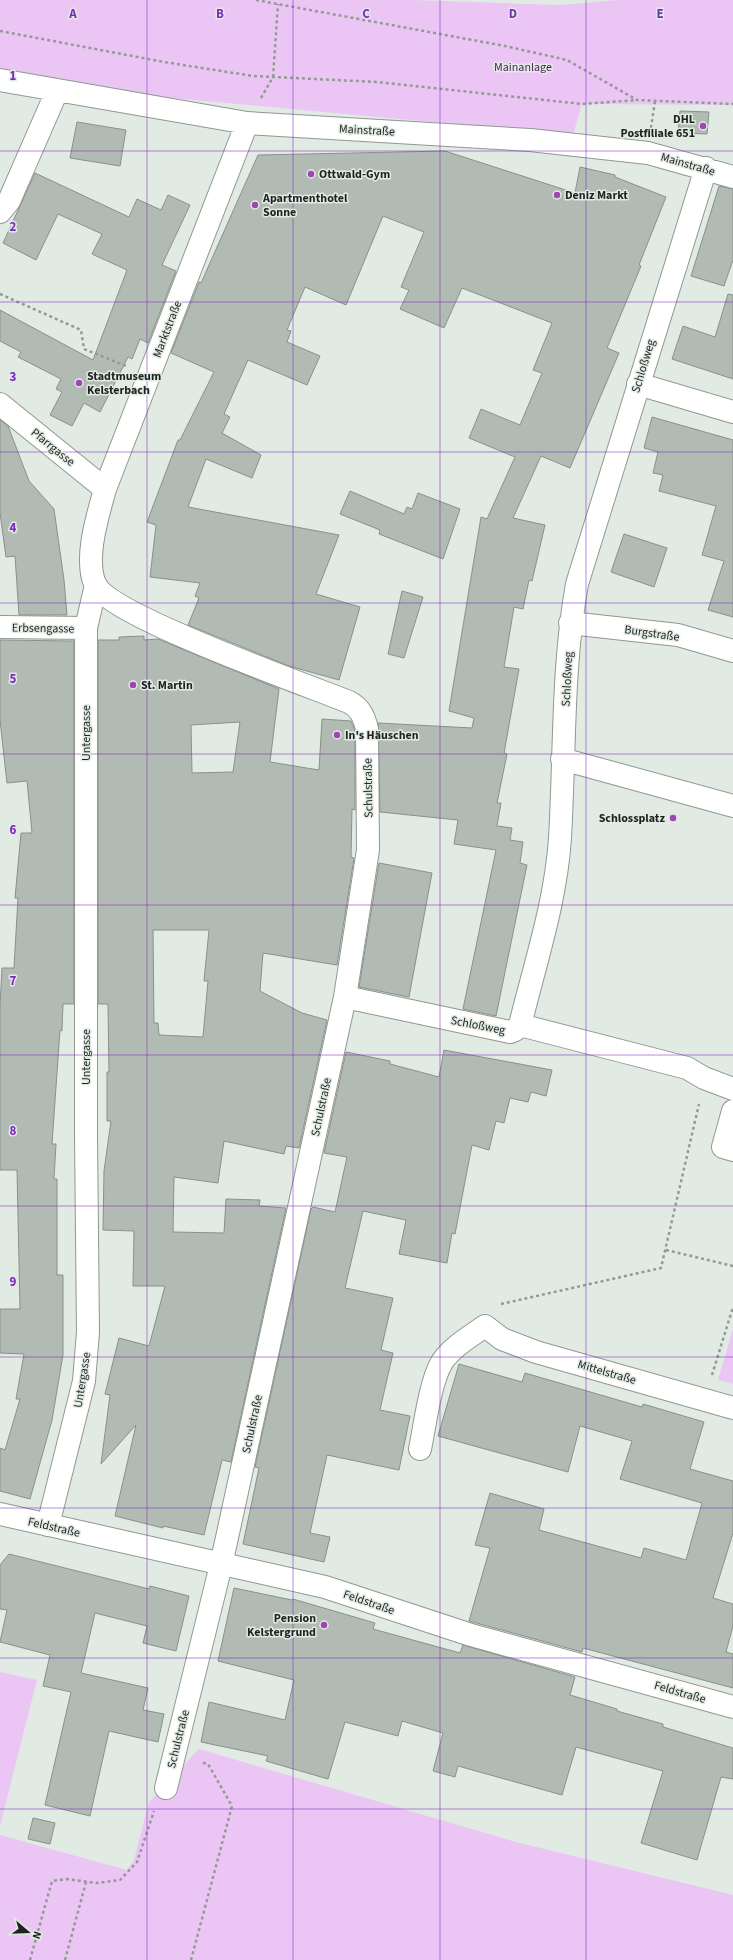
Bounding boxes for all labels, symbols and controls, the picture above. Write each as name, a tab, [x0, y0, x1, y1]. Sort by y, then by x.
text: A	[68, 5, 77, 23]
text: B	[216, 5, 224, 23]
text: C	[362, 5, 370, 23]
text: D	[509, 5, 517, 23]
text: E	[656, 5, 664, 23]
park label: Mainanlage	[494, 59, 552, 76]
text: 1	[10, 67, 17, 85]
place label: DHL Postfiliale 651	[620, 111, 695, 142]
street label: Mainstraße	[339, 121, 395, 140]
marker: DHL Postfiliale 651	[698, 121, 708, 131]
street label: Mainstraße	[659, 149, 717, 180]
place label: Ottwald-Gym	[319, 166, 390, 183]
marker: Ottwald-Gym	[306, 169, 316, 179]
place label: Deniz Markt	[565, 187, 628, 204]
place label: Apartmenthotel Sonne	[262, 190, 348, 221]
marker: Deniz Markt	[552, 190, 562, 200]
marker: Apartmenthotel Sonne	[250, 200, 260, 210]
text: 2	[10, 218, 17, 236]
street label: Marktstraße	[149, 298, 186, 360]
street label: Schloßweg	[627, 337, 660, 395]
text: 3	[10, 368, 17, 386]
place label: Stadtmuseum Kelsterbach	[87, 368, 161, 399]
marker: Stadtmuseum Kelsterbach	[74, 378, 84, 388]
street label: Pfarrgasse	[27, 424, 78, 470]
text: 4	[10, 519, 17, 537]
street label: Erbsengasse	[12, 619, 74, 638]
street label: Burgstraße	[623, 621, 681, 646]
street label: Schloßweg	[558, 651, 577, 707]
text: 5	[10, 670, 17, 688]
place label: St. Martin	[141, 677, 193, 694]
marker: St. Martin	[128, 680, 138, 690]
street label: Untergasse	[78, 705, 95, 761]
place label: In's Häuschen	[345, 727, 419, 744]
marker: In's Häuschen	[332, 730, 342, 740]
street label: Schulstraße	[359, 758, 378, 818]
place label: Schlossplatz	[599, 810, 665, 827]
marker: Schlossplatz	[668, 813, 678, 823]
text: 6	[10, 821, 17, 839]
text: 7	[10, 972, 17, 990]
street label: Schloßweg	[449, 1012, 507, 1039]
street label: Untergasse	[78, 1029, 95, 1085]
street label: Schulstraße	[307, 1076, 336, 1138]
text: 8	[10, 1122, 17, 1140]
text: 9	[10, 1273, 17, 1291]
street label: Untergasse	[70, 1351, 95, 1409]
street label: Mittelstraße	[576, 1356, 638, 1389]
street label: Schulstraße	[238, 1393, 267, 1455]
street label: Feldstraße	[26, 1513, 82, 1542]
street label: Feldstraße	[341, 1586, 397, 1619]
place label: Pension Kelstergrund	[247, 1610, 316, 1641]
marker: Pension Kelstergrund	[319, 1620, 329, 1630]
street label: Feldstraße	[652, 1677, 708, 1708]
street label: Schulstraße	[163, 1708, 194, 1770]
north arrow	[8, 1912, 48, 1952]
text: N	[29, 1929, 45, 1941]

